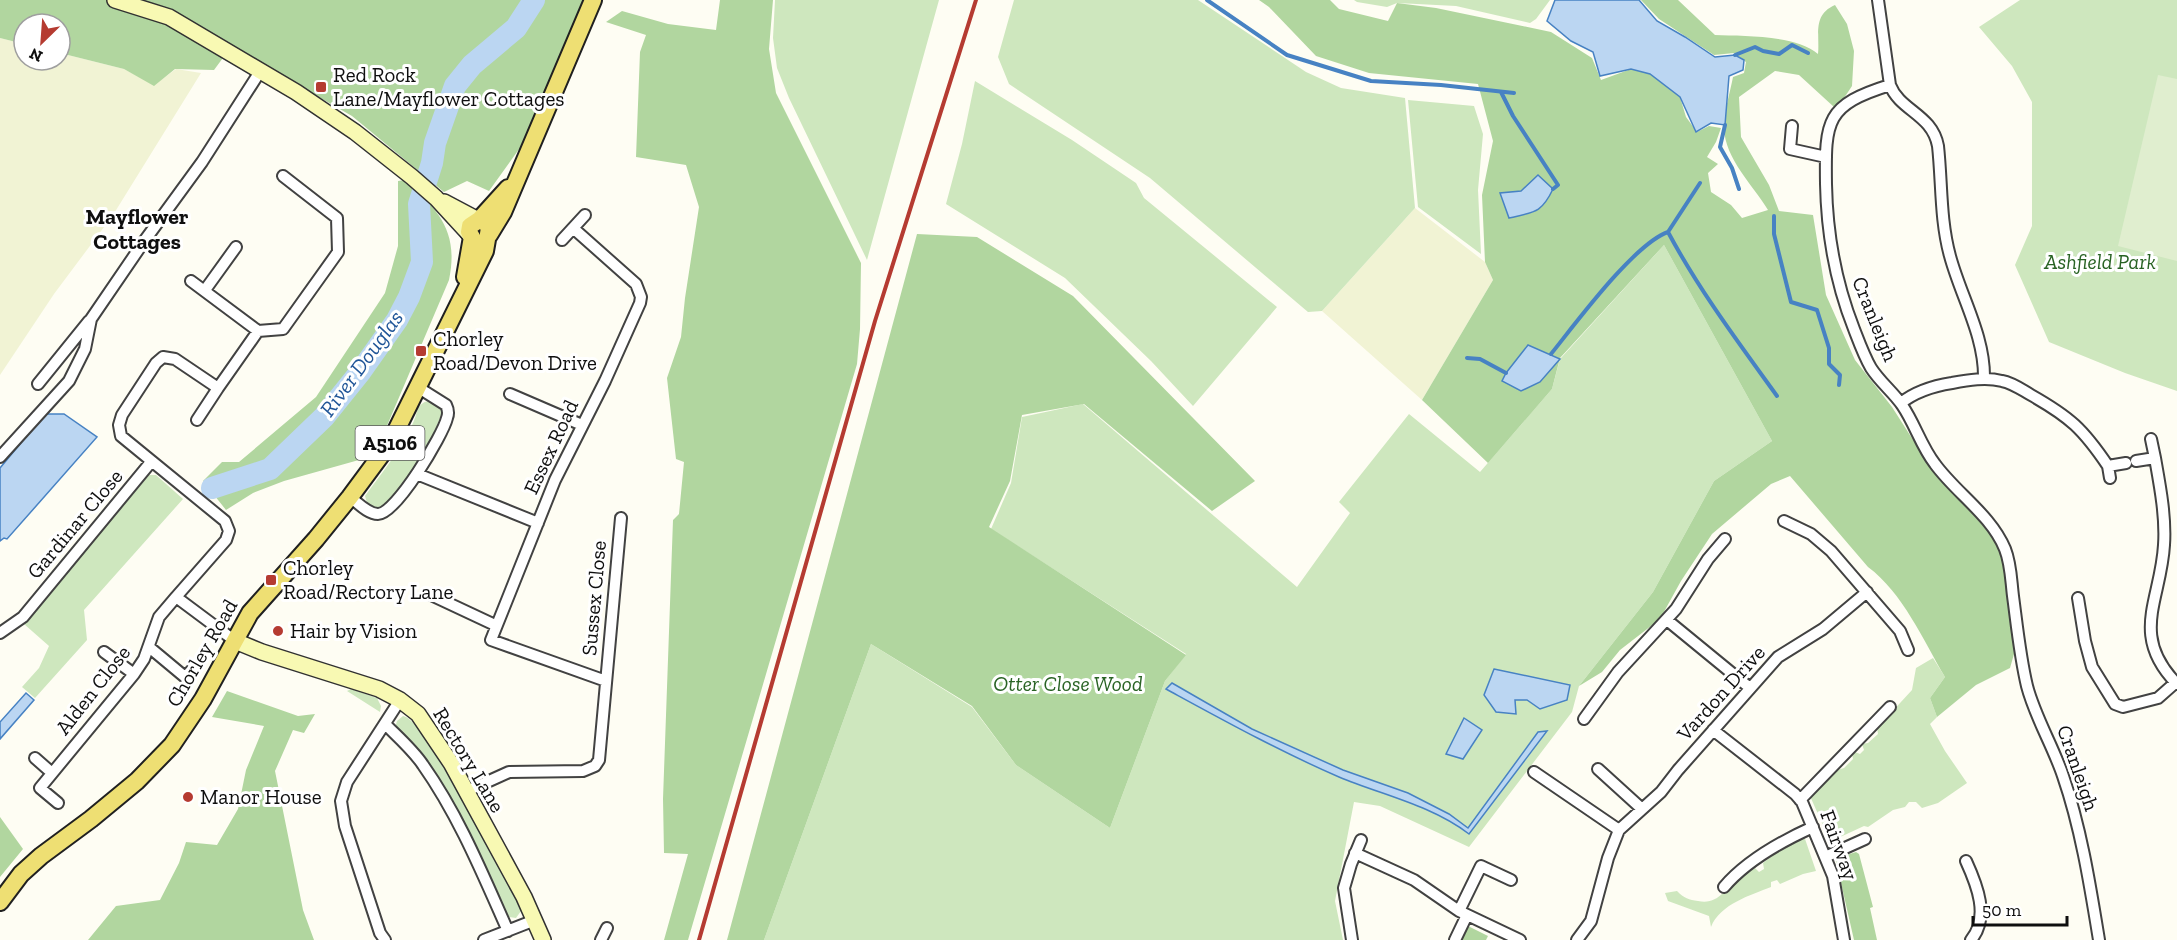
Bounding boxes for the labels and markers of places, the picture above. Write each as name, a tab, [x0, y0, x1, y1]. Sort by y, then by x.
place label: Red Rock Lane/Mayflower Cottages	[333, 62, 564, 111]
marker: Red Rock Lane/Mayflower Cottages	[314, 80, 328, 94]
place label: Chorley Road/Devon Drive	[433, 326, 597, 375]
marker: Chorley Road/Devon Drive	[414, 344, 428, 358]
place label: Chorley Road/Rectory Lane	[283, 555, 454, 604]
marker: Chorley Road/Rectory Lane	[264, 573, 278, 587]
place label: Hair by Vision	[290, 618, 417, 643]
marker: Hair by Vision	[271, 624, 285, 638]
place label: Manor House	[200, 784, 322, 809]
marker: Manor House	[181, 790, 195, 804]

